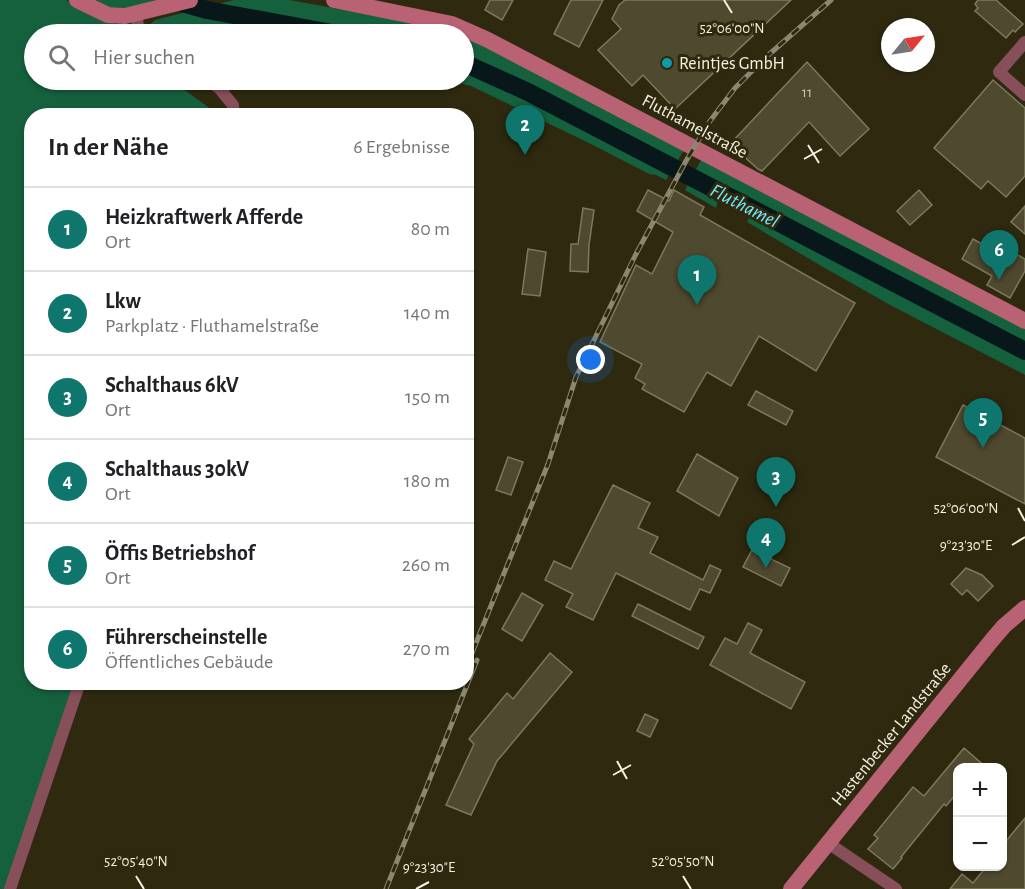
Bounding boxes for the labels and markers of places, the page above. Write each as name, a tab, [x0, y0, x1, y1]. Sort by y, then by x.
place label: Reintjes GmbH	[679, 55, 785, 73]
marker: Reintjes GmbH	[660, 56, 674, 70]
pin: 2	[506, 106, 544, 155]
pin: 6	[980, 230, 1018, 280]
pin: 1	[678, 256, 716, 305]
pin: 5	[964, 398, 1002, 448]
pin: 3	[756, 458, 796, 507]
pin: 4	[746, 518, 786, 568]

